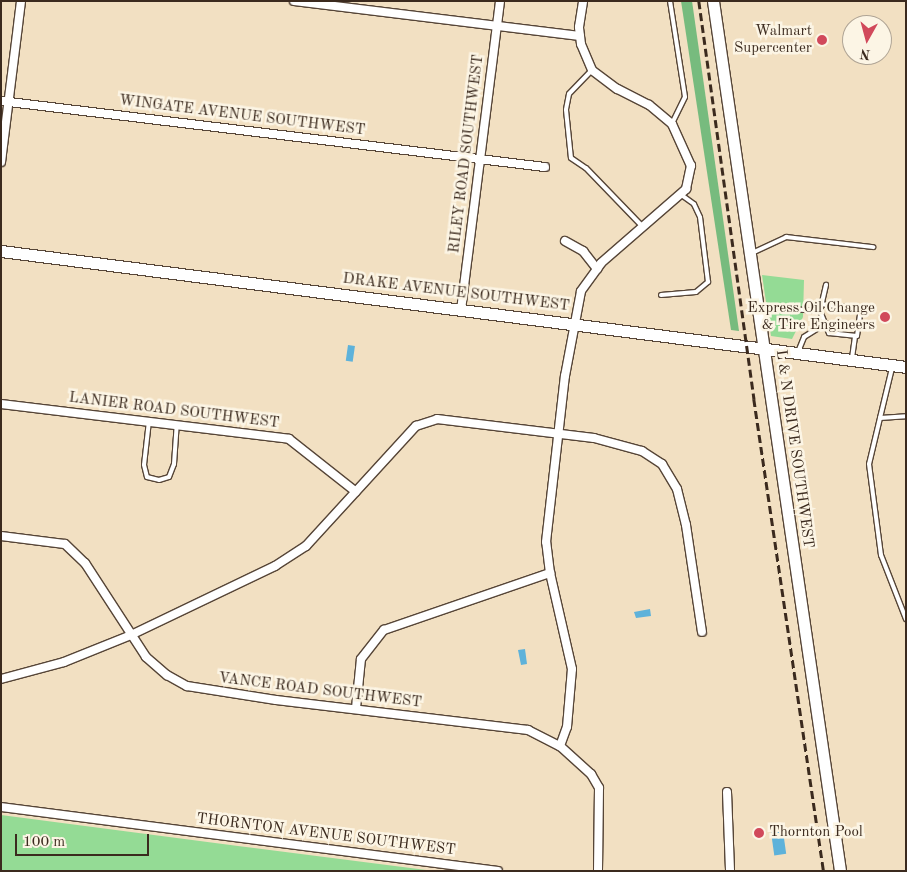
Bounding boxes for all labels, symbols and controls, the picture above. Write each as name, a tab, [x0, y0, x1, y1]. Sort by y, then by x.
north arrow	[842, 15, 892, 65]
place label: Walmart Supercenter	[734, 22, 812, 57]
marker: Walmart Supercenter	[816, 34, 828, 46]
text: N	[859, 46, 871, 61]
street label: RILEY ROAD SOUTHWEST	[446, 54, 488, 254]
street label: WINGATE AVENUE SOUTHWEST	[118, 92, 366, 140]
street label: DRAKE AVENUE SOUTHWEST	[341, 270, 571, 316]
place label: Express Oil Change & Tire Engineers	[747, 299, 875, 334]
marker: Express Oil Change & Tire Engineers	[879, 311, 891, 323]
street label: L & N DRIVE SOUTHWEST	[771, 348, 817, 550]
street label: LANIER ROAD SOUTHWEST	[68, 389, 280, 433]
street label: VANCE ROAD SOUTHWEST	[217, 670, 423, 712]
street label: THORNTON AVENUE SOUTHWEST	[195, 810, 457, 860]
scale bar	[18, 824, 151, 856]
place label: Thornton Pool	[769, 824, 863, 842]
marker: Thornton Pool	[753, 827, 765, 839]
text: 100 m	[23, 835, 65, 850]

